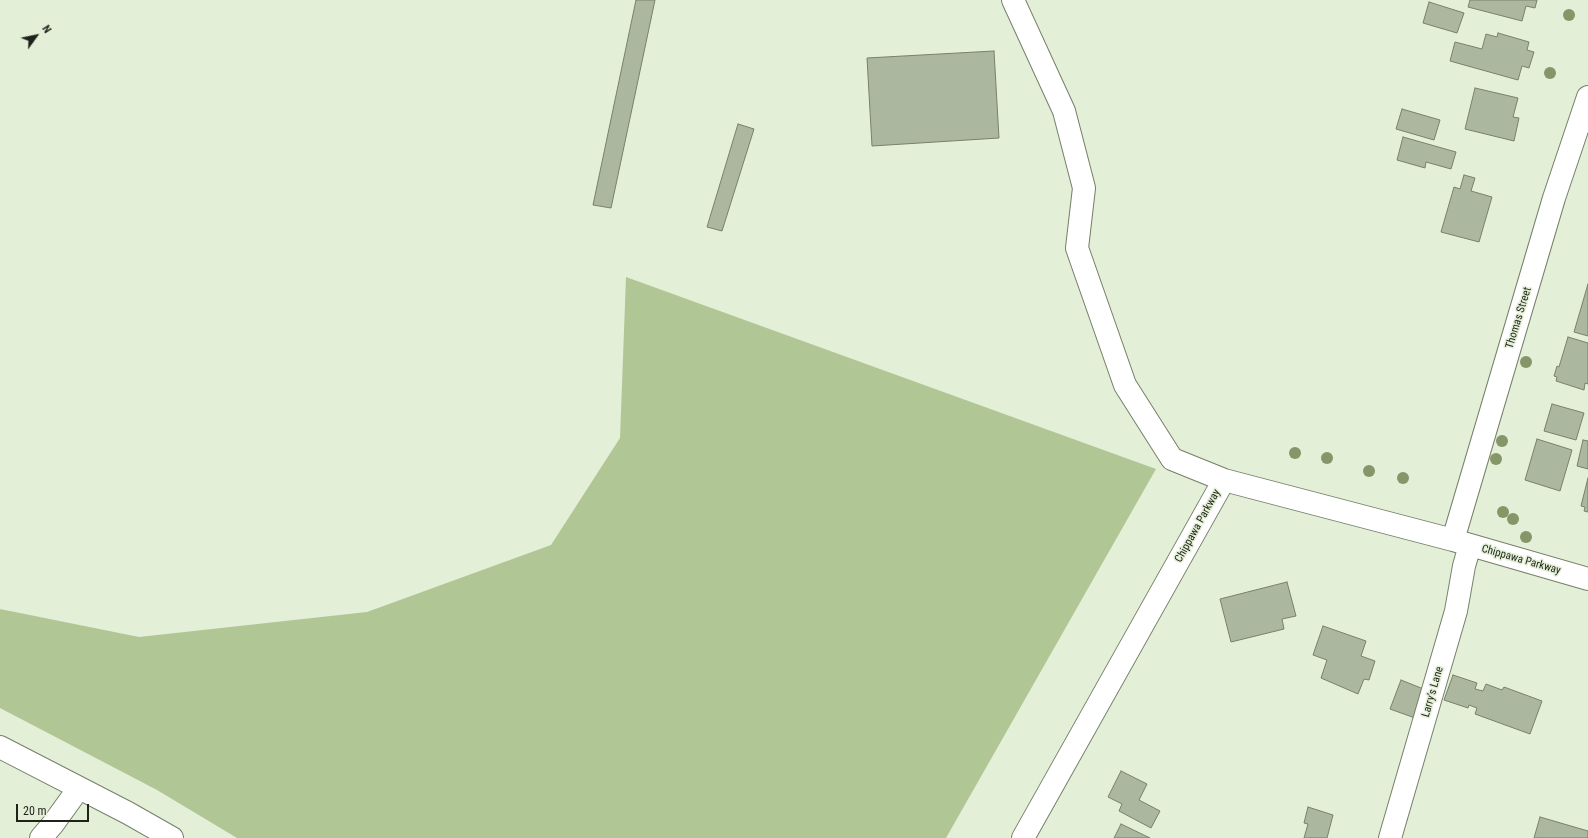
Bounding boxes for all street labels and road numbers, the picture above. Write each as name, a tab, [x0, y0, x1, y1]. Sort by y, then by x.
street label: Thomas Street	[1503, 286, 1535, 350]
street label: Chippawa Parkway	[1172, 487, 1224, 565]
street label: Chippawa Parkway	[1480, 542, 1562, 578]
street label: Larry's Lane	[1419, 665, 1447, 719]

